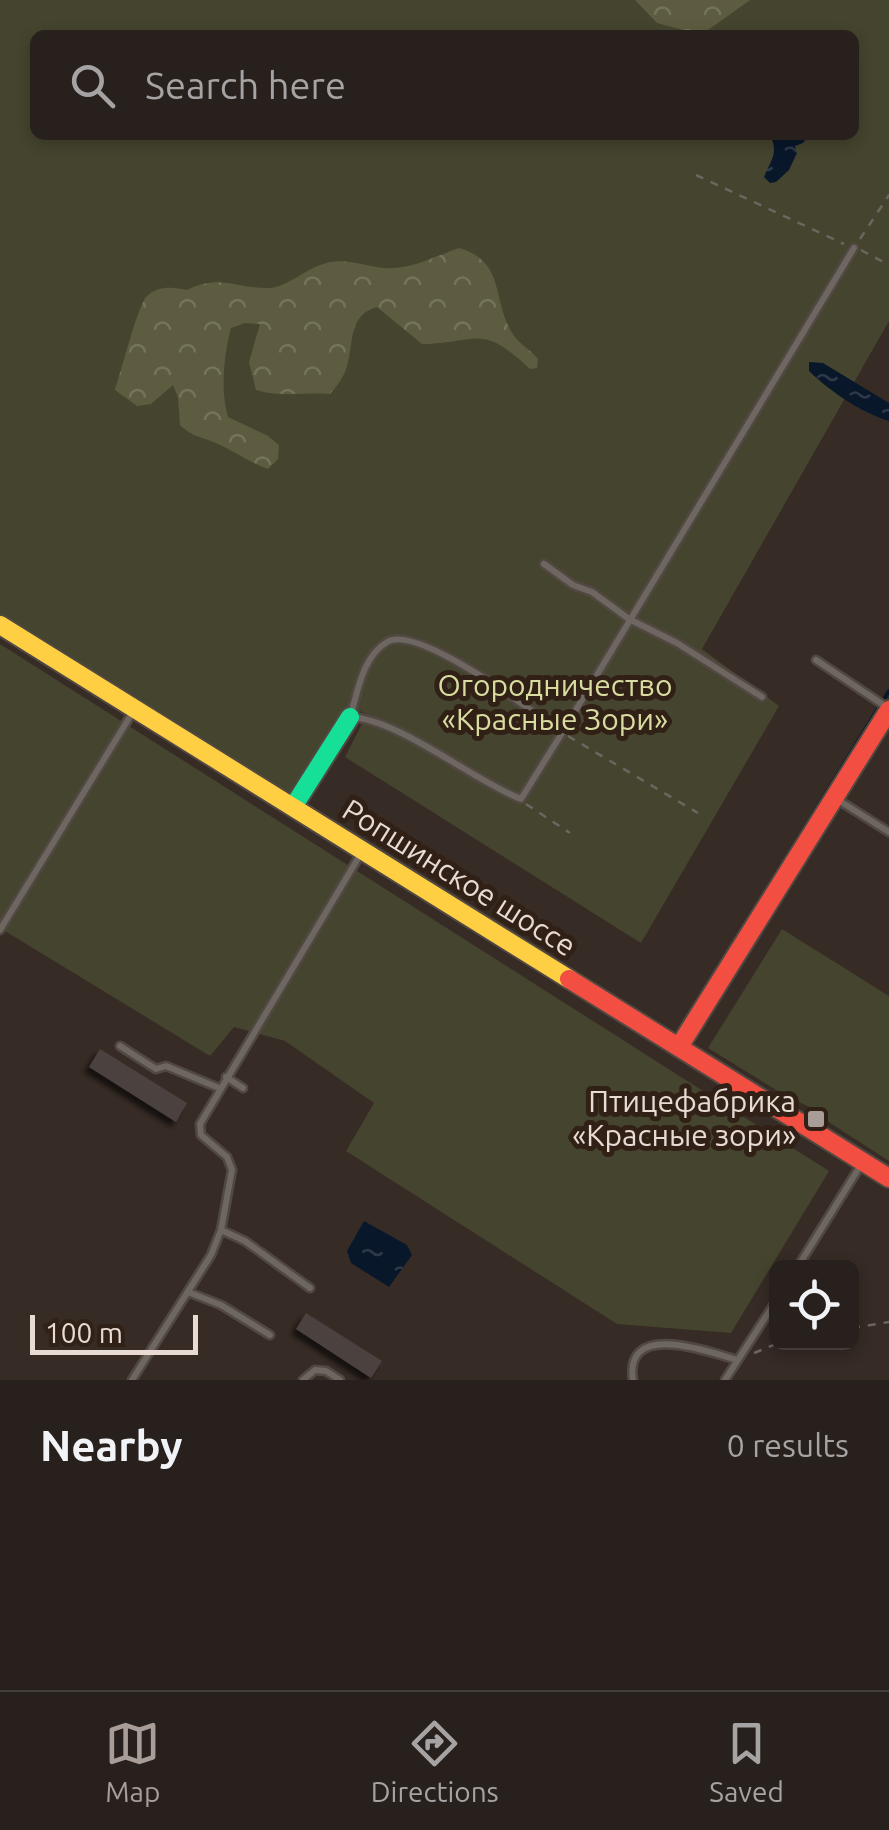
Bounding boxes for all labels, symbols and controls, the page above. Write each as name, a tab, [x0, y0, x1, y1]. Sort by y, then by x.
search box	[30, 30, 859, 140]
icon: search	[65, 58, 120, 113]
text: Search here	[145, 64, 346, 106]
park label: Огородничество «Красные Зори»	[438, 668, 672, 736]
street label: Ропшинское шоссе	[337, 792, 582, 963]
place label: Птицефабрика «Красные зори»	[572, 1084, 796, 1152]
marker: Птицефабрика «Красные зори»	[805, 1108, 827, 1130]
map controls	[769, 1260, 859, 1350]
button: locate	[769, 1260, 859, 1350]
scale bar	[30, 1310, 198, 1354]
text: 100 m	[45, 1317, 123, 1348]
text: Nearby	[40, 1422, 183, 1469]
text: 0 results	[727, 1427, 849, 1463]
tab: Map	[105, 1716, 160, 1807]
tab: Directions	[371, 1716, 499, 1807]
tab: Saved	[709, 1716, 784, 1807]

